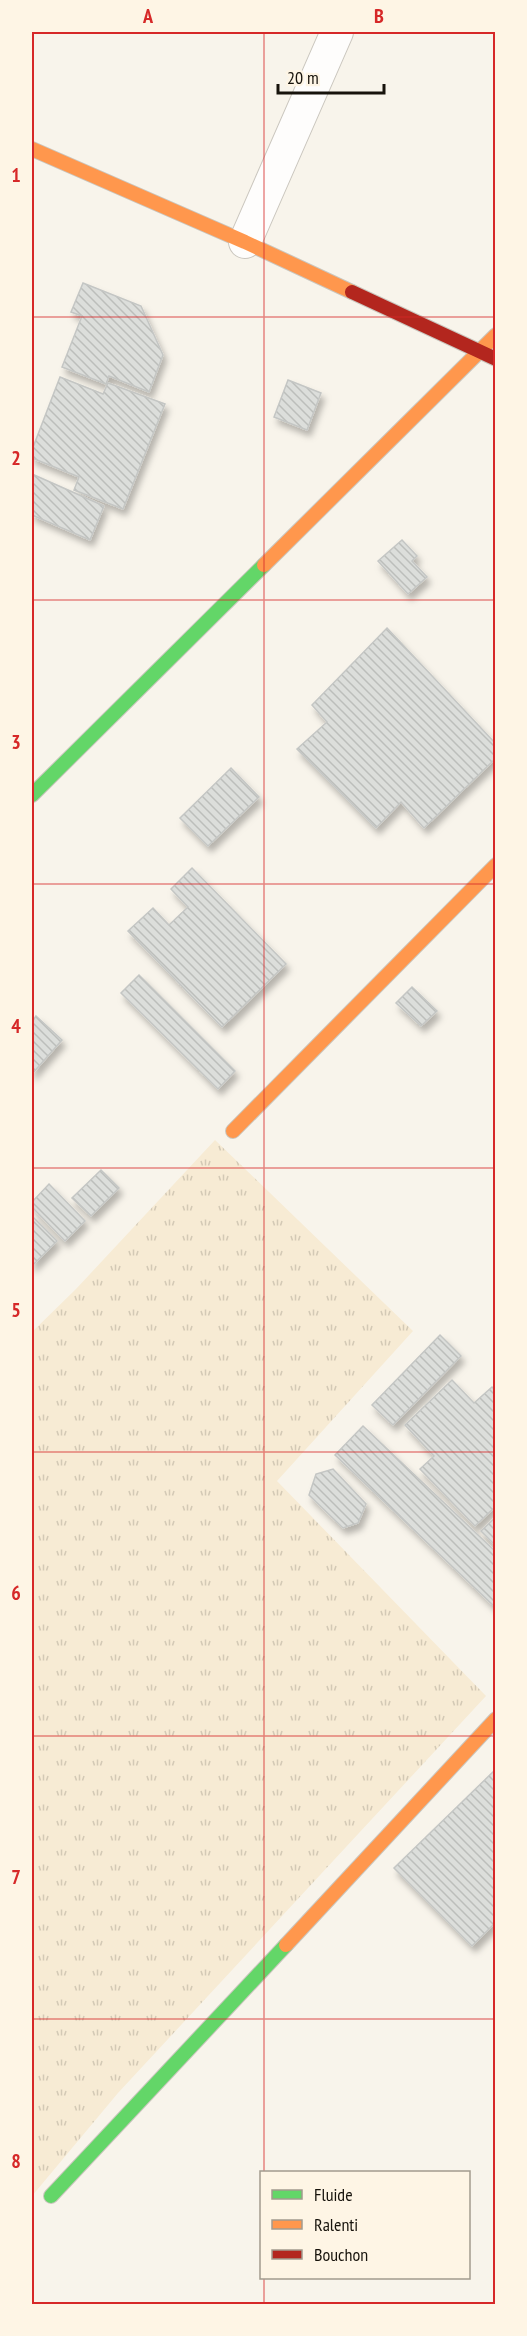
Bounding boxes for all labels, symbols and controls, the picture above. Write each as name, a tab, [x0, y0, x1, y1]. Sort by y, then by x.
text: A	[142, 3, 154, 29]
text: B	[374, 3, 384, 29]
scale bar	[278, 57, 384, 95]
text: 20 m	[287, 66, 319, 89]
text: 1	[11, 162, 21, 188]
text: 2	[11, 445, 21, 471]
text: 3	[11, 729, 21, 755]
text: 4	[11, 1013, 21, 1039]
text: 5	[11, 1297, 21, 1323]
text: 6	[11, 1580, 21, 1606]
text: 7	[11, 1864, 21, 1890]
text: 8	[11, 2148, 21, 2174]
legend	[260, 2171, 470, 2279]
text: Fluide	[314, 2183, 353, 2206]
text: Ralenti	[314, 2213, 358, 2236]
text: Bouchon	[314, 2243, 368, 2266]

